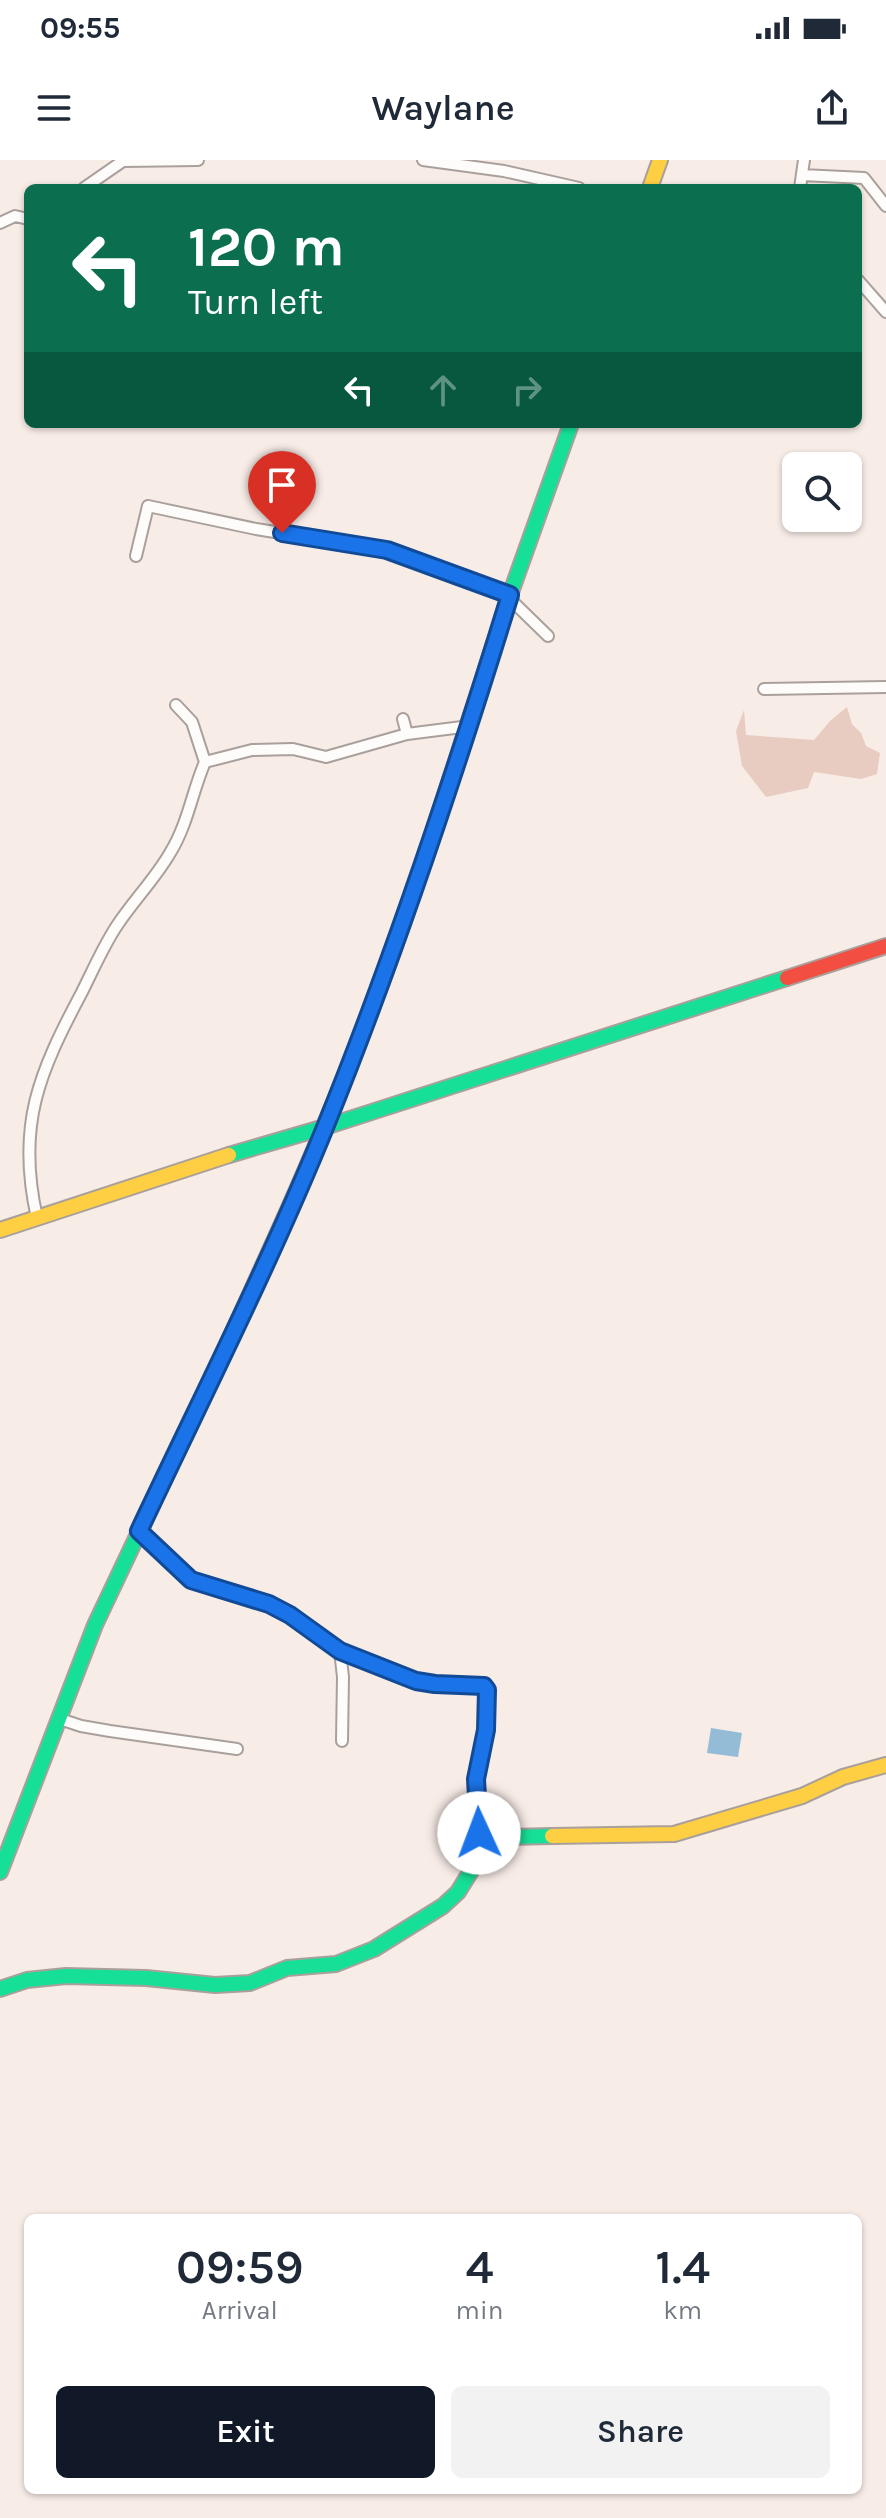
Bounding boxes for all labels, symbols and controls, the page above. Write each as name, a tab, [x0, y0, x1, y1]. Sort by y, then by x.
text: 09:55	[40, 10, 120, 46]
icon: menu	[32, 86, 76, 130]
icon: share	[810, 86, 854, 130]
text: Waylane	[371, 87, 515, 129]
text: 120 m	[188, 214, 345, 279]
icon: left	[56, 216, 160, 320]
text: Turn left	[188, 281, 323, 323]
icon: left	[337, 368, 381, 412]
icon: ahead	[421, 368, 465, 412]
icon: right	[505, 368, 549, 412]
pin	[248, 451, 316, 533]
map controls	[782, 452, 862, 532]
button: search	[782, 452, 862, 532]
icon: arrive	[260, 463, 304, 507]
position arrow	[437, 1791, 521, 1875]
text: 09:59	[176, 2239, 304, 2295]
text: 4	[465, 2239, 494, 2295]
text: 1.4	[655, 2239, 710, 2295]
text: Arrival	[202, 2295, 278, 2326]
text: min	[456, 2295, 503, 2326]
text: km	[663, 2295, 702, 2326]
button: Exit	[56, 2386, 435, 2478]
button: Share	[451, 2386, 830, 2478]

